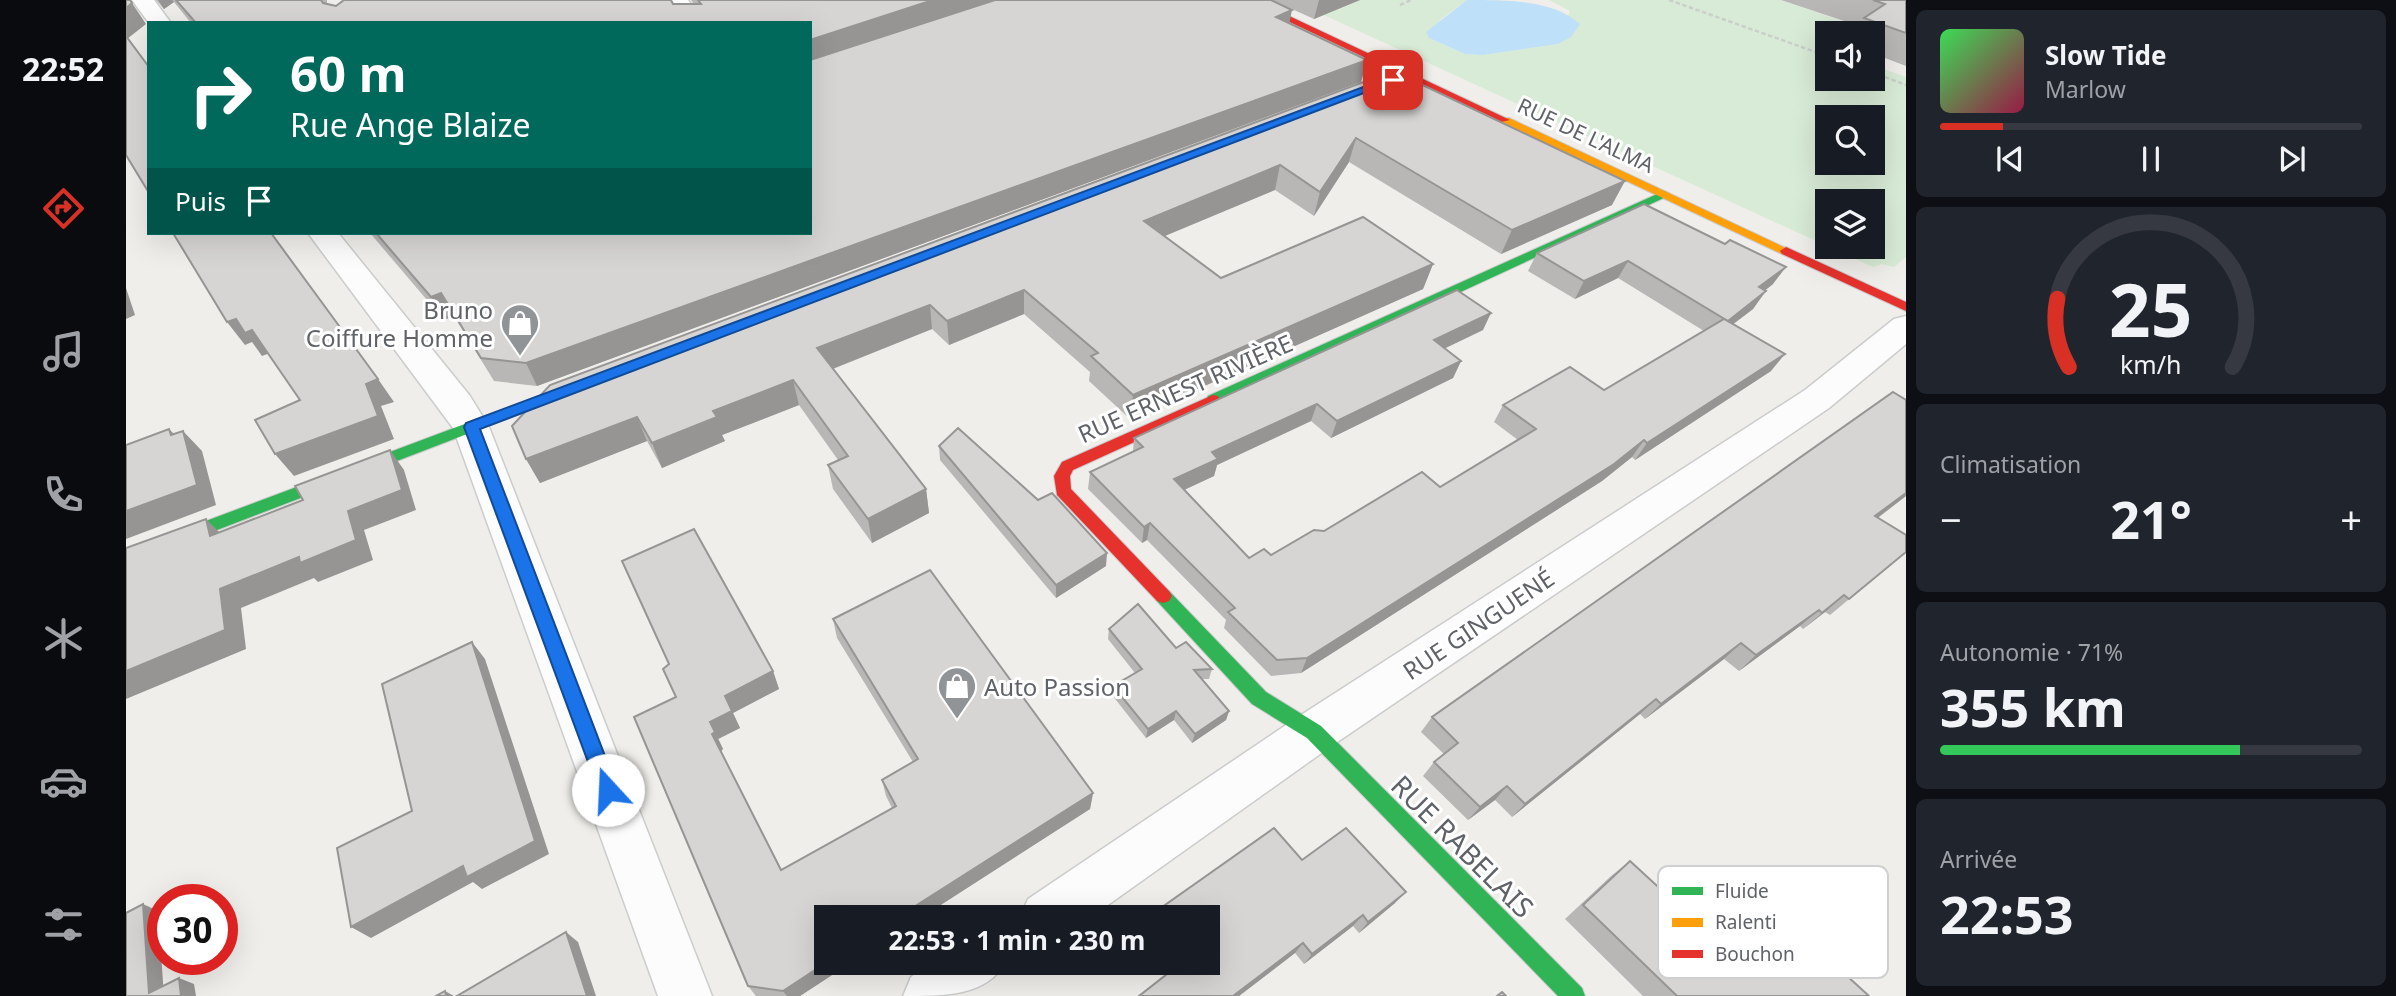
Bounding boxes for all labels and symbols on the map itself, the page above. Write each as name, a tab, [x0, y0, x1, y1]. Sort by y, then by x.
pin	[1363, 50, 1423, 110]
street label: RUE DE L'ALMA	[1513, 91, 1659, 179]
place label: Bruno Coiffure Homme	[306, 293, 493, 354]
shop icon: Bruno Coiffure Homme	[499, 302, 541, 357]
street label: RUE ERNEST RIVIÈRE	[1072, 326, 1298, 450]
street label: RUE GINGUENÉ	[1396, 561, 1560, 687]
shop icon: Auto Passion	[936, 665, 978, 720]
place label: Auto Passion	[984, 670, 1130, 703]
position arrow	[571, 753, 645, 827]
street label: RUE RABELAIS	[1383, 766, 1543, 926]
legend	[1658, 866, 1888, 978]
text: Fluide	[1715, 878, 1769, 904]
speed limit sign: 30	[147, 884, 238, 975]
text: Ralenti	[1715, 909, 1777, 935]
text: Bouchon	[1715, 941, 1795, 967]

